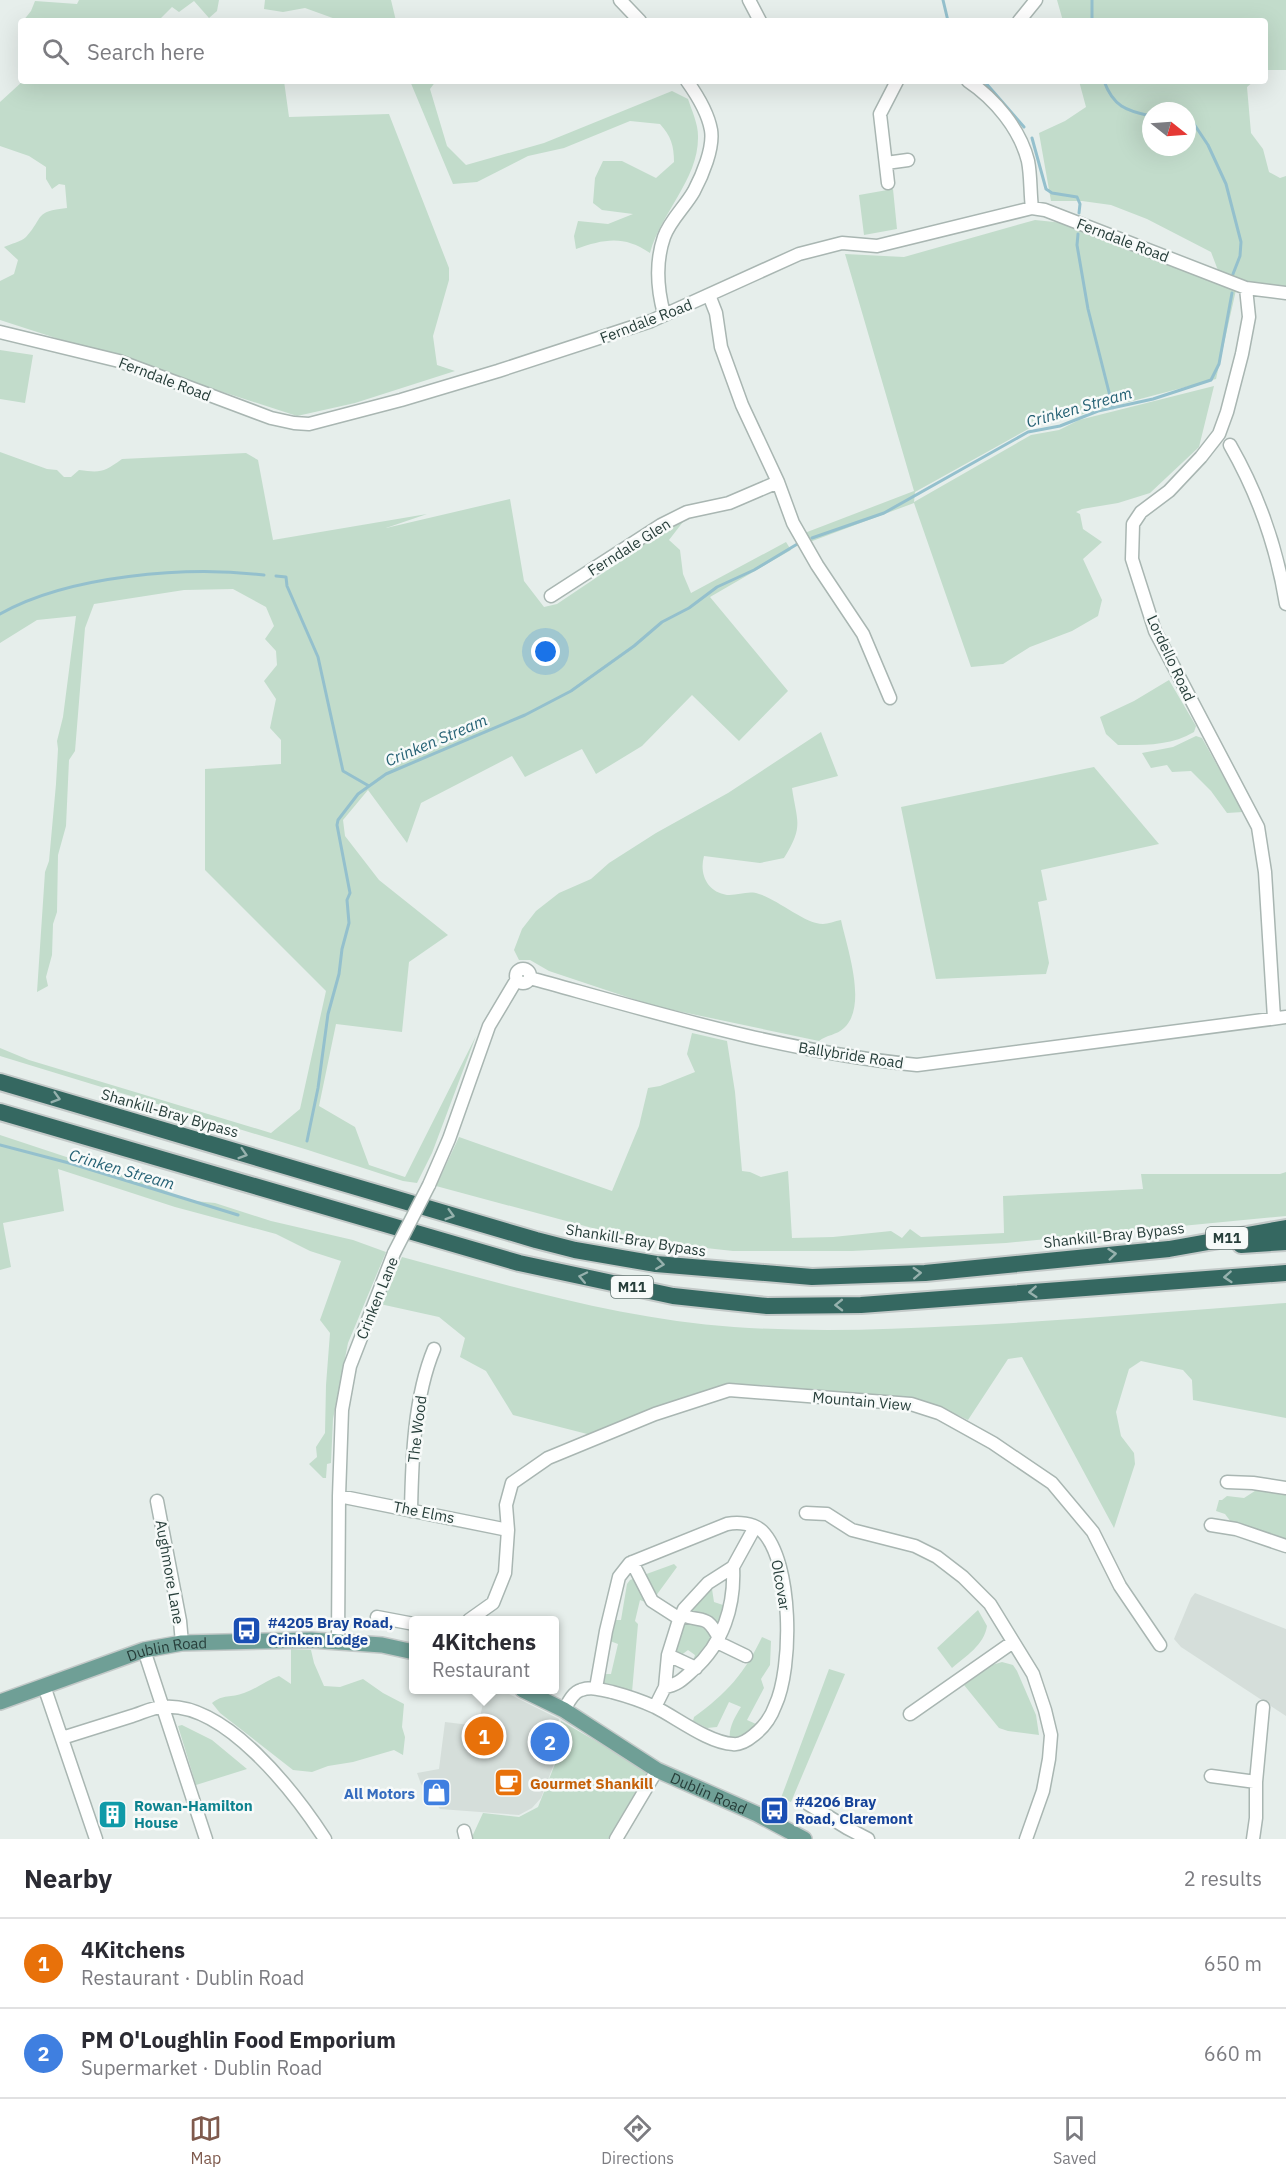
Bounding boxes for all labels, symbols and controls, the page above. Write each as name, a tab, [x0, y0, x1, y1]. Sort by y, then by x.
search box	[18, 18, 1268, 84]
icon: search	[39, 35, 72, 68]
text: Search here	[87, 37, 205, 66]
north arrow	[1142, 102, 1196, 156]
street label: Ferndale Road	[1074, 214, 1172, 266]
street label: Ferndale Road	[597, 295, 695, 347]
street label: Ferndale Road	[116, 353, 214, 405]
water label: Crinken Stream	[1024, 382, 1134, 432]
street label: Ferndale Glen	[584, 514, 674, 580]
street label: Lordello Road	[1143, 612, 1199, 704]
your location	[531, 637, 560, 666]
water label: Crinken Stream	[382, 710, 490, 770]
street label: Ballybride Road	[797, 1037, 905, 1073]
street label: Shankill-Bray Bypass	[99, 1084, 241, 1142]
one-way arrow	[50, 1091, 61, 1103]
water label: Crinken Stream	[67, 1144, 177, 1194]
one-way arrow	[237, 1146, 248, 1159]
one-way arrow	[444, 1208, 455, 1220]
street label: Shankill-Bray Bypass	[1042, 1218, 1186, 1252]
street label: Shankill-Bray Bypass	[564, 1220, 708, 1260]
road number: M11	[1206, 1227, 1248, 1249]
one-way arrow	[1107, 1248, 1116, 1261]
street label: Crinken Lane	[352, 1254, 402, 1342]
one-way arrow	[656, 1258, 665, 1270]
one-way arrow	[913, 1266, 922, 1279]
one-way arrow	[579, 1271, 589, 1284]
one-way arrow	[1223, 1271, 1232, 1284]
road number: M11	[611, 1276, 653, 1298]
one-way arrow	[1029, 1285, 1038, 1298]
one-way arrow	[834, 1299, 843, 1312]
street label: Mountain View	[812, 1387, 913, 1415]
street label: The Wood	[403, 1394, 431, 1464]
street label: The Elms	[392, 1497, 456, 1527]
street label: Aughmore Lane	[151, 1518, 189, 1626]
street label: Olcovar	[767, 1558, 795, 1612]
place label: #4205 Bray Road, Crinken Lodge	[268, 1613, 393, 1649]
bus stop icon: #4205 Bray Road, Crinken Lodge	[231, 1615, 263, 1647]
popup	[409, 1616, 559, 1694]
text: 4Kitchens	[432, 1627, 536, 1656]
street label: Dublin Road	[124, 1633, 207, 1665]
text: Restaurant	[432, 1656, 530, 1683]
pin: 1	[464, 1714, 504, 1758]
pin: 2	[530, 1720, 570, 1764]
cafe icon: Gourmet Shankill	[493, 1767, 525, 1799]
street label: Dublin Road	[668, 1768, 750, 1818]
place label: Gourmet Shankill	[530, 1774, 654, 1793]
shop icon: All Motors	[420, 1777, 452, 1809]
place label: All Motors	[344, 1784, 415, 1803]
place label: #4206 Bray Road, Claremont	[795, 1792, 913, 1828]
bus stop icon: #4206 Bray Road, Claremont	[758, 1794, 790, 1826]
place label: Rowan-Hamilton House	[134, 1796, 253, 1832]
building icon: Rowan-Hamilton House	[97, 1798, 129, 1830]
text: Nearby	[24, 1861, 112, 1895]
text: 2 results	[1184, 1865, 1262, 1892]
text: 4Kitchens	[81, 1935, 185, 1964]
text: 1	[38, 1950, 50, 1977]
text: 650 m	[1204, 1950, 1262, 1977]
text: Restaurant · Dublin Road	[81, 1964, 304, 1991]
text: PM O'Loughlin Food Emporium	[81, 2025, 396, 2054]
text: 2	[38, 2040, 50, 2067]
text: 660 m	[1204, 2040, 1262, 2067]
text: Supermarket · Dublin Road	[81, 2054, 322, 2081]
tab: Map	[189, 2112, 222, 2168]
tab: Directions	[601, 2112, 674, 2168]
tab: Saved	[1053, 2112, 1097, 2168]

